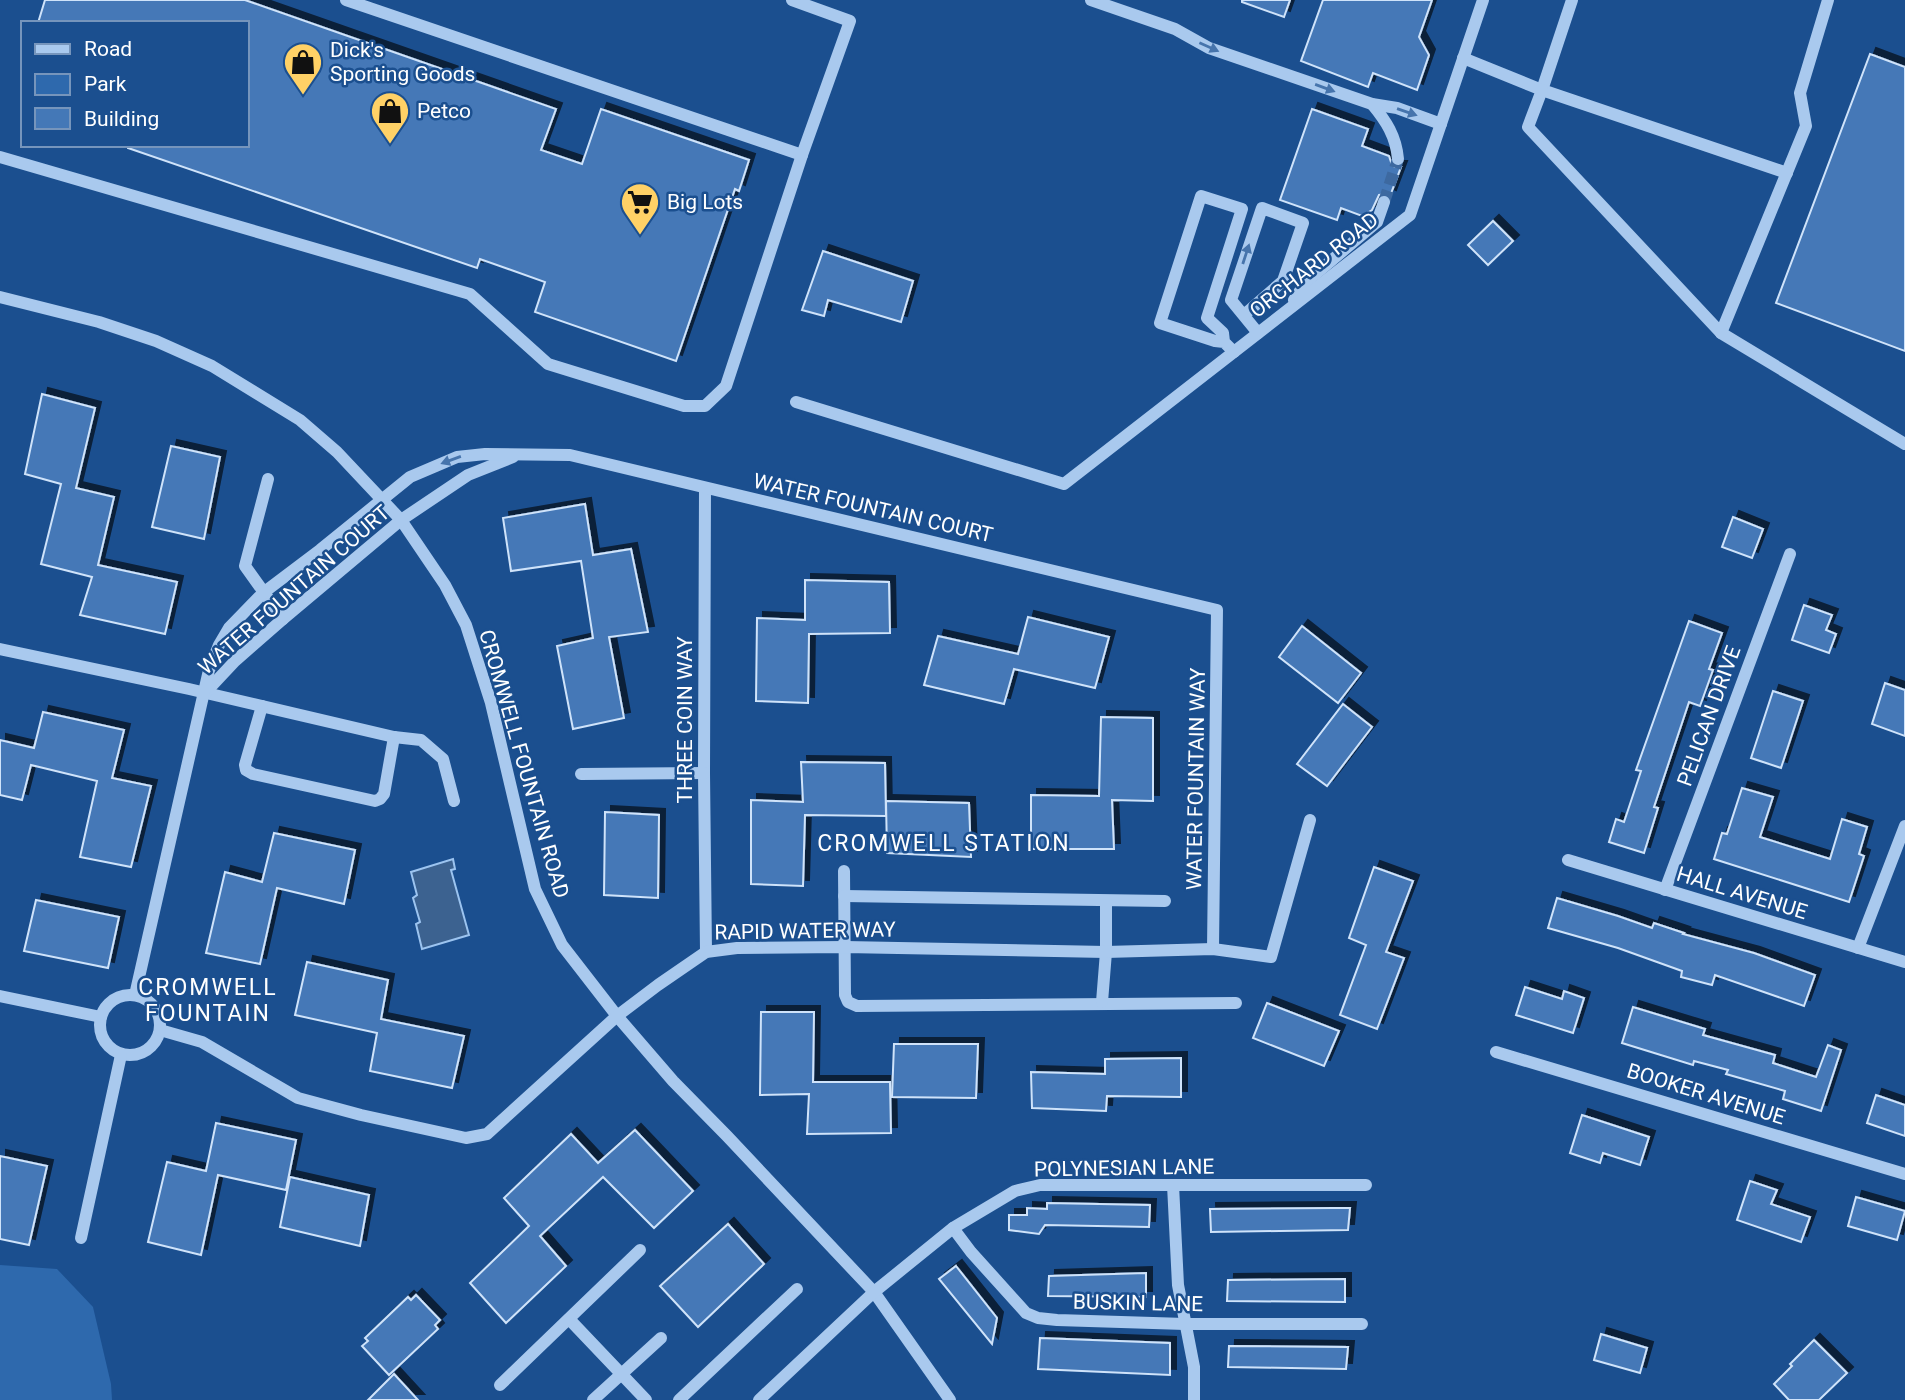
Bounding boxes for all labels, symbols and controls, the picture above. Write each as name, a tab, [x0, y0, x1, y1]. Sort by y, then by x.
legend	[21, 21, 248, 147]
text: Road	[84, 37, 132, 61]
place label: Dick's Sporting Goods	[330, 38, 475, 86]
shop icon: Dick's Sporting Goods	[282, 41, 324, 96]
one-way arrow	[1199, 41, 1219, 53]
text: Park	[84, 72, 127, 96]
one-way arrow	[1314, 82, 1335, 93]
shop icon: Petco	[369, 90, 411, 145]
place label: Petco	[417, 99, 471, 123]
text: Building	[84, 107, 159, 131]
one-way arrow	[1396, 107, 1417, 118]
supermarket icon: Big Lots	[619, 181, 661, 236]
place label: Big Lots	[667, 190, 743, 214]
street label: ORCHARD ROAD	[1245, 207, 1383, 323]
one-way arrow	[1241, 243, 1252, 264]
one-way arrow	[440, 455, 461, 466]
street label: WATER FOUNTAIN COURT	[751, 469, 996, 547]
street label: WATER FOUNTAIN COURT	[194, 500, 395, 680]
street label: CROMWELL FOUNTAIN ROAD	[474, 627, 574, 901]
street label: THREE COIN WAY	[673, 636, 697, 804]
street label: PELICAN DRIVE	[1672, 643, 1746, 789]
street label: WATER FOUNTAIN WAY	[1182, 667, 1210, 890]
district label: CROMWELL STATION	[817, 830, 1071, 857]
street label: HALL AVENUE	[1674, 862, 1810, 924]
street label: RAPID WATER WAY	[714, 917, 896, 945]
district label: CROMWELL FOUNTAIN	[138, 974, 278, 1027]
street label: BOOKER AVENUE	[1624, 1059, 1788, 1129]
street label: POLYNESIAN LANE	[1034, 1154, 1214, 1182]
street label: BUSKIN LANE	[1073, 1290, 1203, 1316]

